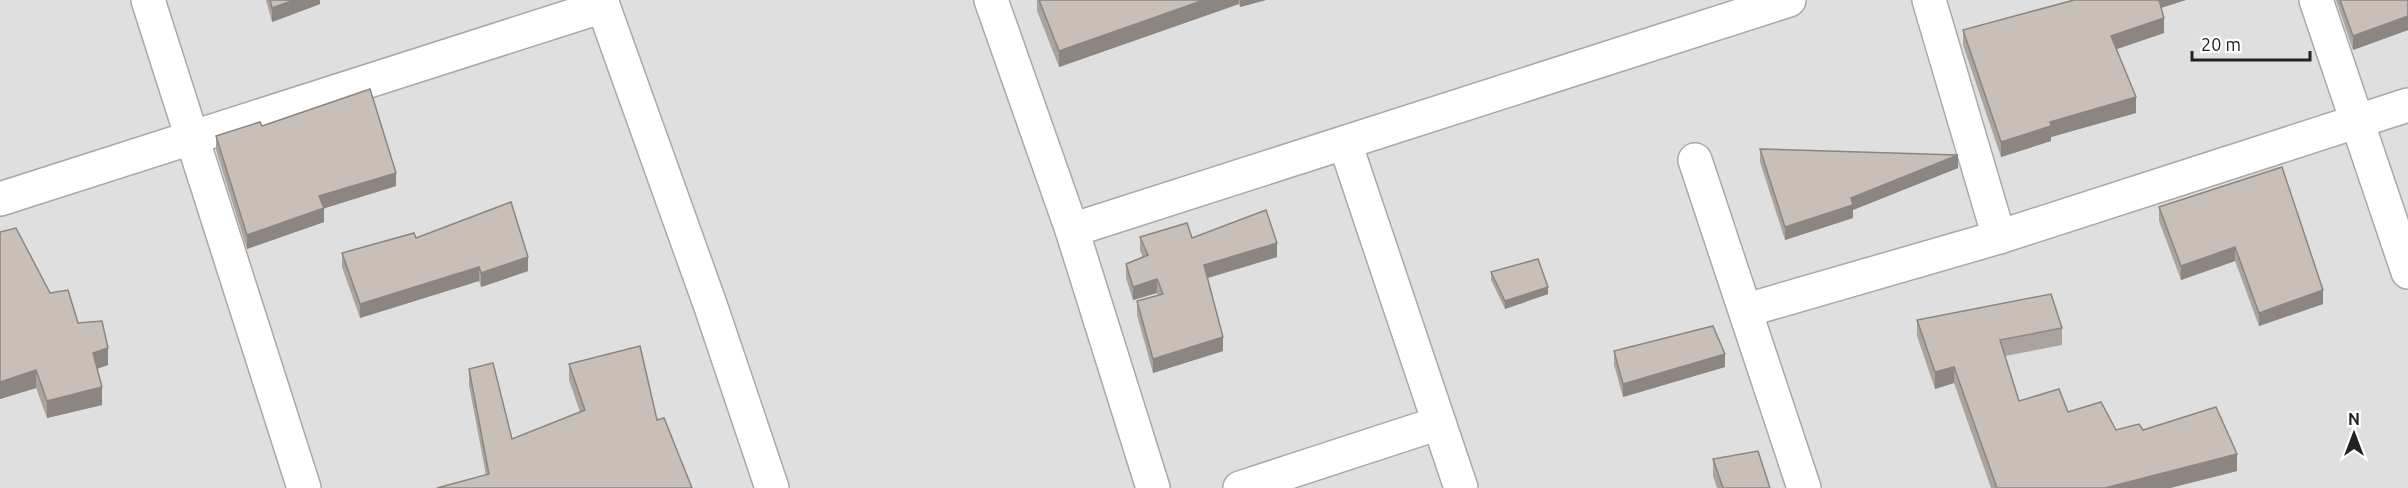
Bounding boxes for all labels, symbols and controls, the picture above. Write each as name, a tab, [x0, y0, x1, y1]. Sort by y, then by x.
scale bar	[2192, 24, 2310, 62]
text: 20 m	[2201, 34, 2241, 54]
north arrow	[2324, 404, 2384, 464]
text: N	[2348, 410, 2360, 428]

